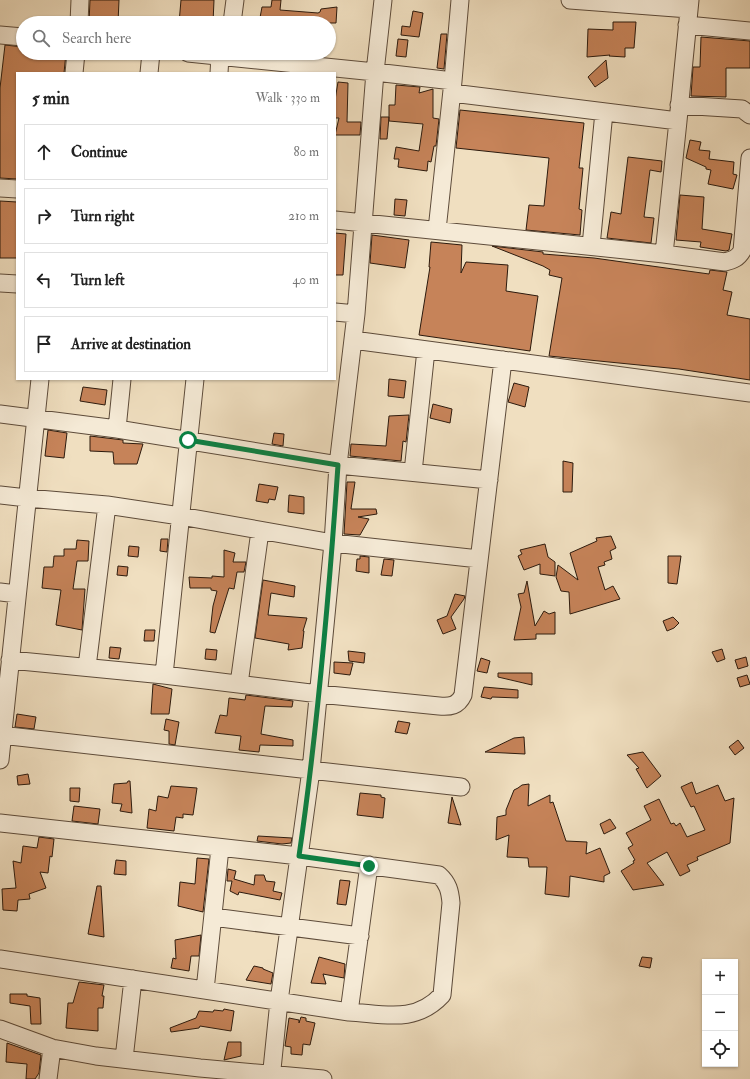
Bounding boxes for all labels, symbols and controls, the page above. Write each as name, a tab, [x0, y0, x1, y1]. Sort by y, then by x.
search box	[16, 16, 336, 60]
icon: search	[30, 27, 52, 49]
text: Search here	[62, 29, 131, 48]
text: 5 min	[32, 88, 70, 109]
text: Walk · 330 m	[256, 90, 320, 106]
icon: ahead	[33, 141, 55, 163]
text: Continue	[71, 143, 127, 162]
text: 80 m	[293, 144, 319, 160]
icon: right	[33, 205, 55, 227]
text: Turn right	[71, 207, 134, 226]
text: 210 m	[288, 208, 319, 224]
icon: left	[33, 269, 55, 291]
text: Turn left	[71, 271, 125, 290]
text: 40 m	[293, 272, 319, 288]
icon: arrive	[33, 333, 55, 355]
text: Arrive at destination	[71, 335, 191, 354]
route start	[179, 431, 197, 449]
route end	[360, 857, 378, 875]
map controls	[702, 959, 738, 1067]
button: +	[702, 959, 738, 995]
button: −	[702, 995, 738, 1031]
button: locate	[702, 1031, 738, 1067]

